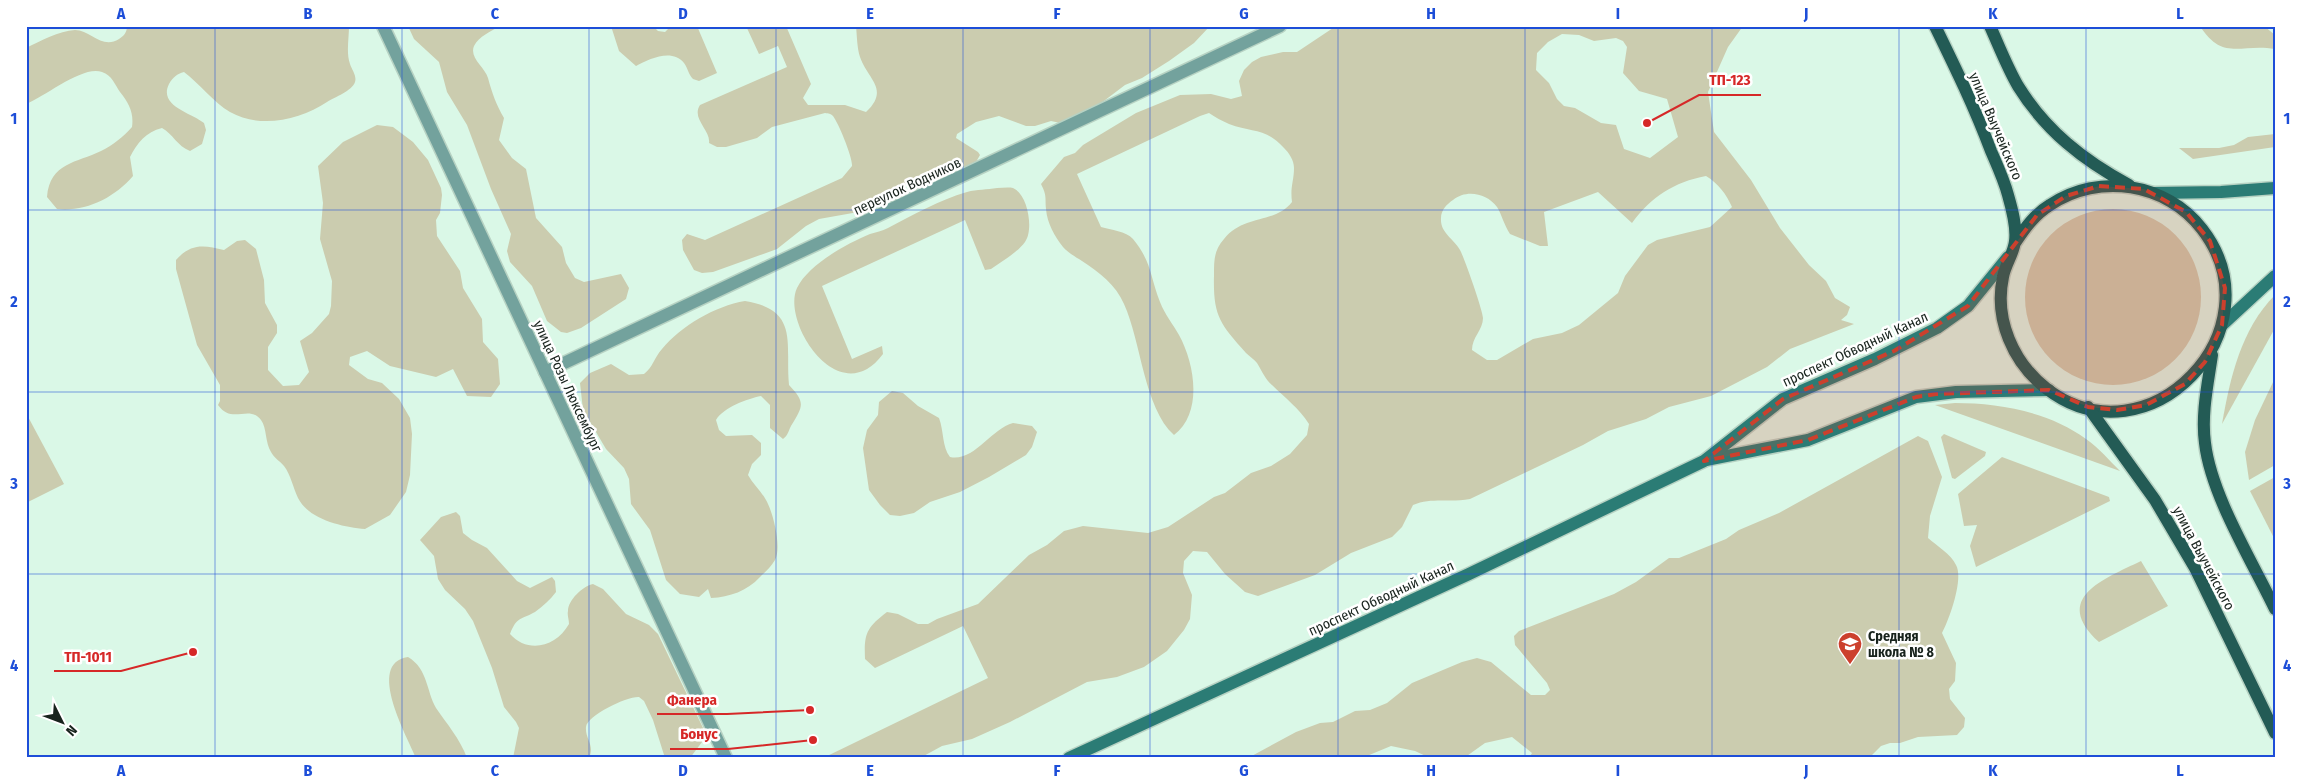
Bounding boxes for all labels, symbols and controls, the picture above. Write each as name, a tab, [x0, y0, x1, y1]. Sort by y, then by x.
text: A	[116, 4, 126, 23]
text: B	[304, 4, 313, 23]
text: C	[491, 4, 500, 23]
text: D	[678, 4, 688, 23]
text: E	[866, 4, 874, 23]
text: F	[1053, 4, 1061, 23]
text: G	[1239, 4, 1249, 23]
text: H	[1426, 4, 1436, 23]
text: I	[1616, 4, 1620, 23]
text: J	[1803, 4, 1808, 23]
text: K	[1988, 4, 1998, 23]
text: L	[2176, 4, 2184, 23]
callout: ТП-123	[1699, 65, 1761, 95]
street label: улица Выучейского	[1965, 70, 2026, 183]
text: ТП-123	[1709, 71, 1751, 89]
text: 1	[11, 109, 17, 128]
text: 1	[2284, 109, 2290, 128]
street label: переулок Водников	[851, 154, 964, 219]
text: 2	[9, 292, 18, 311]
text: 2	[2282, 292, 2291, 311]
street label: проспект Обводный Канал	[1780, 308, 1931, 391]
street label: улица Розы Люксембург	[530, 318, 606, 455]
text: 3	[9, 474, 18, 493]
text: 3	[2282, 474, 2291, 493]
street label: улица Выучейского	[2169, 503, 2238, 613]
street label: проспект Обводный Канал	[1306, 557, 1457, 640]
place label: Средняя школа № 8	[1868, 628, 1934, 661]
school or university icon: Средняя школа № 8	[1837, 631, 1863, 665]
callout: ТП-1011	[54, 641, 121, 671]
text: ТП-1011	[64, 648, 112, 666]
text: 4	[10, 656, 18, 675]
text: 4	[2283, 656, 2291, 675]
callout: Фанера	[657, 684, 727, 714]
text: Фанера	[667, 691, 717, 709]
north arrow	[38, 696, 88, 746]
callout: Бонус	[670, 719, 728, 749]
text: N	[62, 722, 80, 739]
text: Бонус	[680, 725, 718, 743]
text: A	[116, 761, 126, 780]
text: B	[304, 761, 313, 780]
text: C	[491, 761, 500, 780]
text: D	[678, 761, 688, 780]
text: E	[866, 761, 874, 780]
text: F	[1053, 761, 1061, 780]
text: G	[1239, 761, 1249, 780]
text: H	[1426, 761, 1436, 780]
text: I	[1616, 761, 1620, 780]
text: J	[1803, 761, 1808, 780]
text: K	[1988, 761, 1998, 780]
text: L	[2176, 761, 2184, 780]

